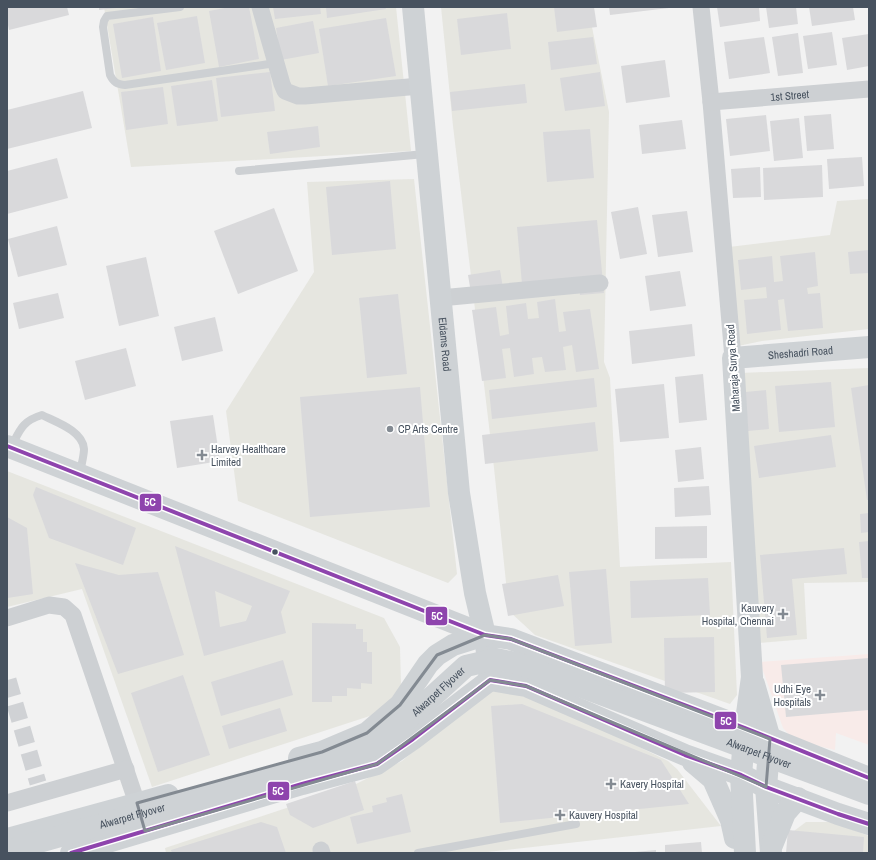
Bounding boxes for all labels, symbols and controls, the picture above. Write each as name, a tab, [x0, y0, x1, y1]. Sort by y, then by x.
street label: 1st Street	[770, 87, 810, 104]
street label: Eldams Road	[435, 317, 454, 372]
street label: Maharaja Surya Road	[723, 324, 743, 412]
street label: Sheshadri Road	[767, 343, 834, 362]
place label: CP Arts Centre	[398, 422, 458, 436]
marker: CP Arts Centre	[385, 424, 395, 434]
place label: Harvey Healthcare Limited	[211, 442, 286, 469]
marker: Harvey Healthcare Limited	[196, 449, 208, 461]
line badge: 5C	[139, 493, 162, 512]
text: 5C	[144, 495, 156, 509]
unlabelled marker	[270, 547, 280, 557]
place label: Kauvery Hospital, Chennai	[702, 601, 774, 628]
line badge: 5C	[425, 606, 448, 626]
marker: Kauvery Hospital, Chennai	[777, 608, 789, 620]
text: 5C	[431, 609, 443, 623]
street label: Alwarpet Flyover	[408, 663, 468, 720]
place label: Udhi Eye Hospitals	[773, 682, 811, 709]
marker: Udhi Eye Hospitals	[814, 689, 826, 701]
line badge: 5C	[714, 711, 737, 730]
text: 5C	[720, 714, 732, 728]
street label: Alwarpet Flyover	[724, 734, 793, 771]
place label: Kavery Hospital	[620, 777, 684, 791]
marker: Kavery Hospital	[605, 778, 617, 790]
line badge: 5C	[267, 781, 290, 801]
text: 5C	[272, 784, 284, 798]
street label: Alwarpet Flyover	[97, 800, 166, 832]
place label: Kauvery Hospital	[569, 808, 638, 822]
marker: Kauvery Hospital	[554, 809, 566, 821]

